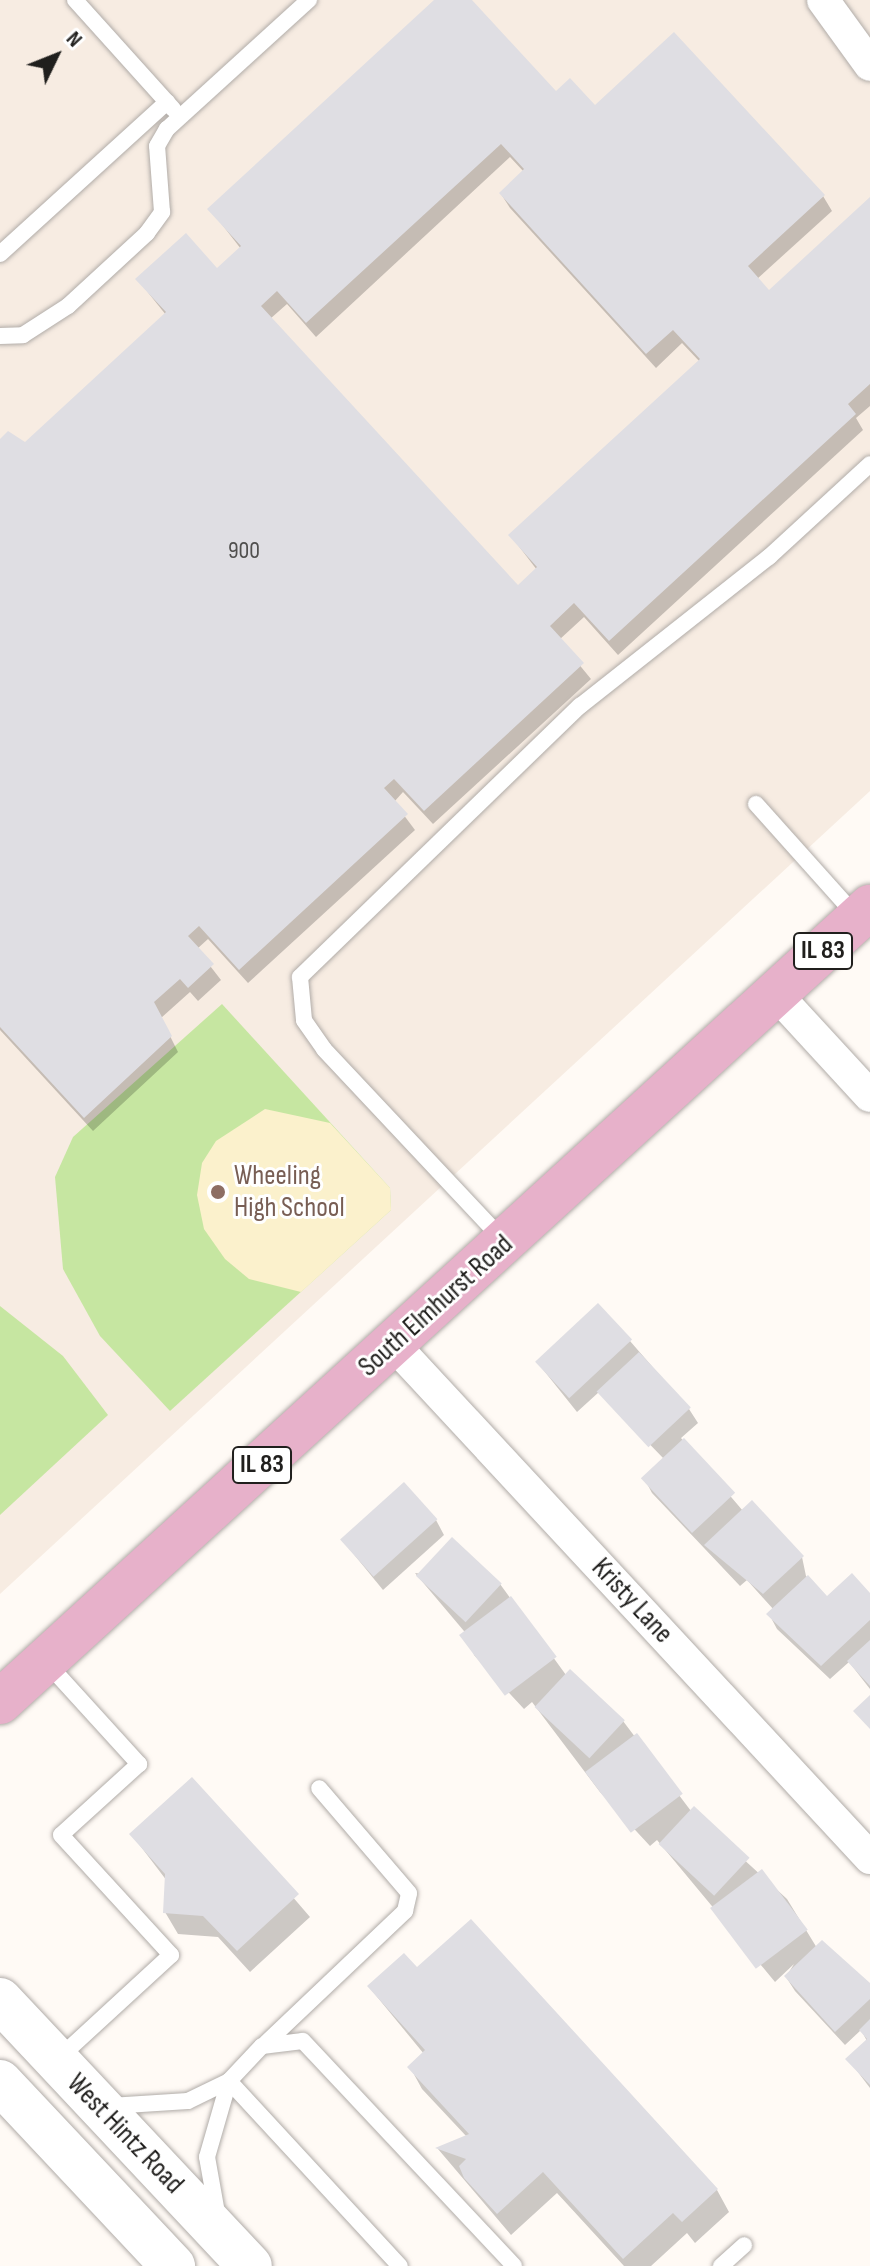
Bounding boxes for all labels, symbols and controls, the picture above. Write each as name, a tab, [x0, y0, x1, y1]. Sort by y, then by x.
north arrow	[16, 16, 96, 96]
text: N	[60, 26, 88, 53]
house number: 900	[228, 537, 260, 565]
road number: IL 83	[793, 929, 853, 973]
place label: Wheeling High School	[234, 1159, 345, 1225]
marker: Wheeling High School	[209, 1183, 227, 1201]
street label: South Elmhurst Road	[352, 1228, 520, 1384]
road number: IL 83	[232, 1443, 292, 1487]
street label: Kristy Lane	[584, 1551, 680, 1651]
street label: West Hintz Road	[60, 2067, 190, 2201]

